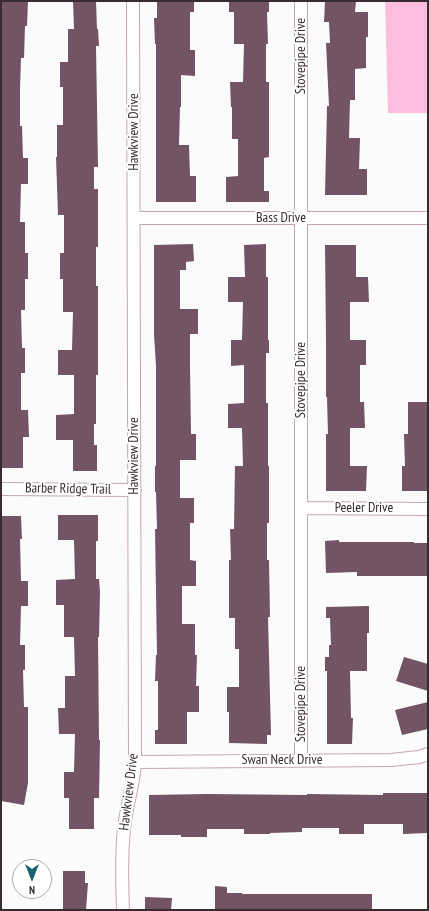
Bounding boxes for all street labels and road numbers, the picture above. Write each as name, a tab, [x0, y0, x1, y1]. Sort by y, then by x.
street label: Stovepipe Drive	[293, 18, 309, 94]
street label: Hawkview Drive	[126, 93, 142, 171]
street label: Bass Drive	[256, 210, 306, 226]
street label: Stovepipe Drive	[293, 342, 309, 418]
street label: Hawkview Drive	[126, 417, 142, 495]
street label: Barber Ridge Trail	[25, 480, 111, 498]
street label: Peeler Drive	[335, 500, 393, 516]
street label: Stovepipe Drive	[293, 666, 309, 742]
street label: Hawkview Drive	[116, 752, 142, 832]
street label: Swan Neck Drive	[242, 752, 322, 768]

